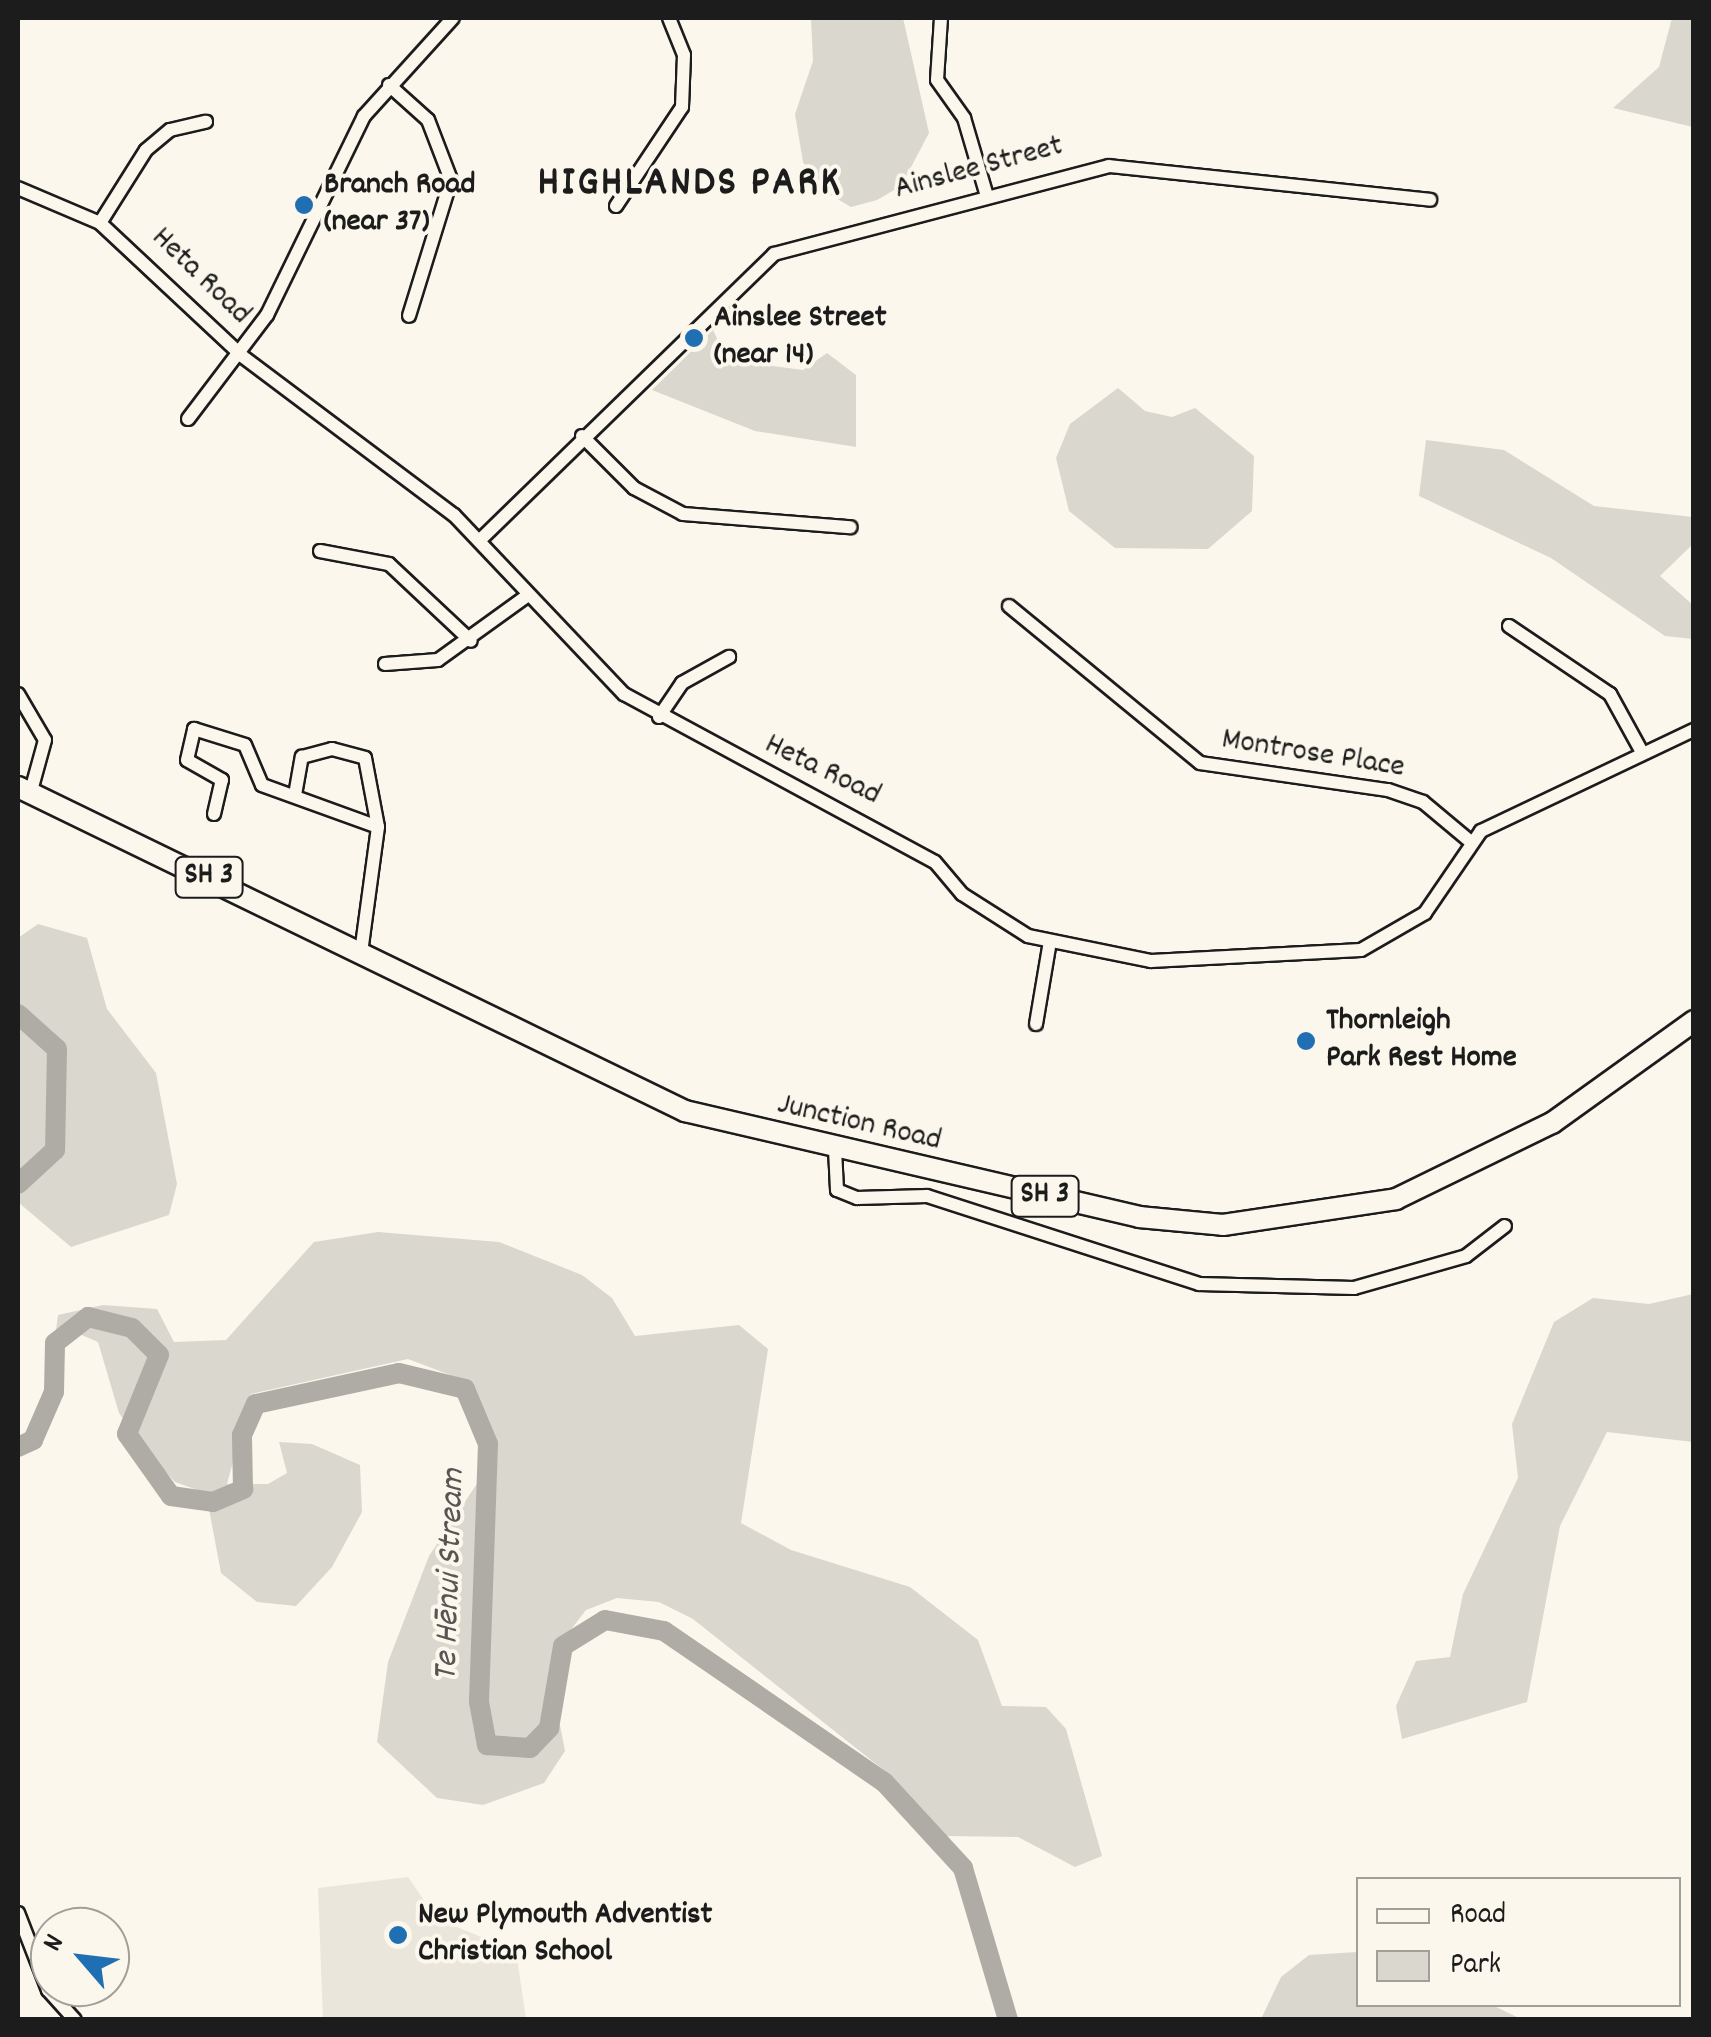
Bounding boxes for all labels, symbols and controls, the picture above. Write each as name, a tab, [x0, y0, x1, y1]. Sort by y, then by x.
street label: Ainslee Street	[891, 128, 1067, 210]
district label: HIGHLANDS PARK	[538, 160, 842, 210]
place label: Branch Road (near 37)	[324, 168, 476, 243]
marker: Branch Road (near 37)	[293, 194, 315, 216]
street label: Heta Road	[142, 220, 258, 334]
place label: Ainslee Street (near 14)	[714, 301, 886, 376]
marker: Ainslee Street (near 14)	[683, 327, 705, 349]
street label: Montrose Place	[1219, 722, 1407, 788]
street label: Heta Road	[758, 726, 886, 816]
road number: SH 3	[174, 852, 244, 902]
place label: Thornleigh Park Rest Home	[1326, 1004, 1517, 1079]
marker: Thornleigh Park Rest Home	[1295, 1030, 1317, 1052]
street label: Junction Road	[773, 1087, 945, 1161]
road number: SH 3	[1010, 1171, 1080, 1221]
water label: Te Hēnui Stream	[426, 1468, 476, 1682]
legend	[1356, 1877, 1681, 2007]
text: Road	[1450, 1895, 1506, 1938]
place label: New Plymouth Adventist Christian School	[418, 1898, 712, 1973]
north arrow	[30, 1907, 130, 2007]
marker: New Plymouth Adventist Christian School	[387, 1924, 409, 1946]
text: N	[34, 1928, 76, 1959]
text: Park	[1450, 1945, 1501, 1988]

